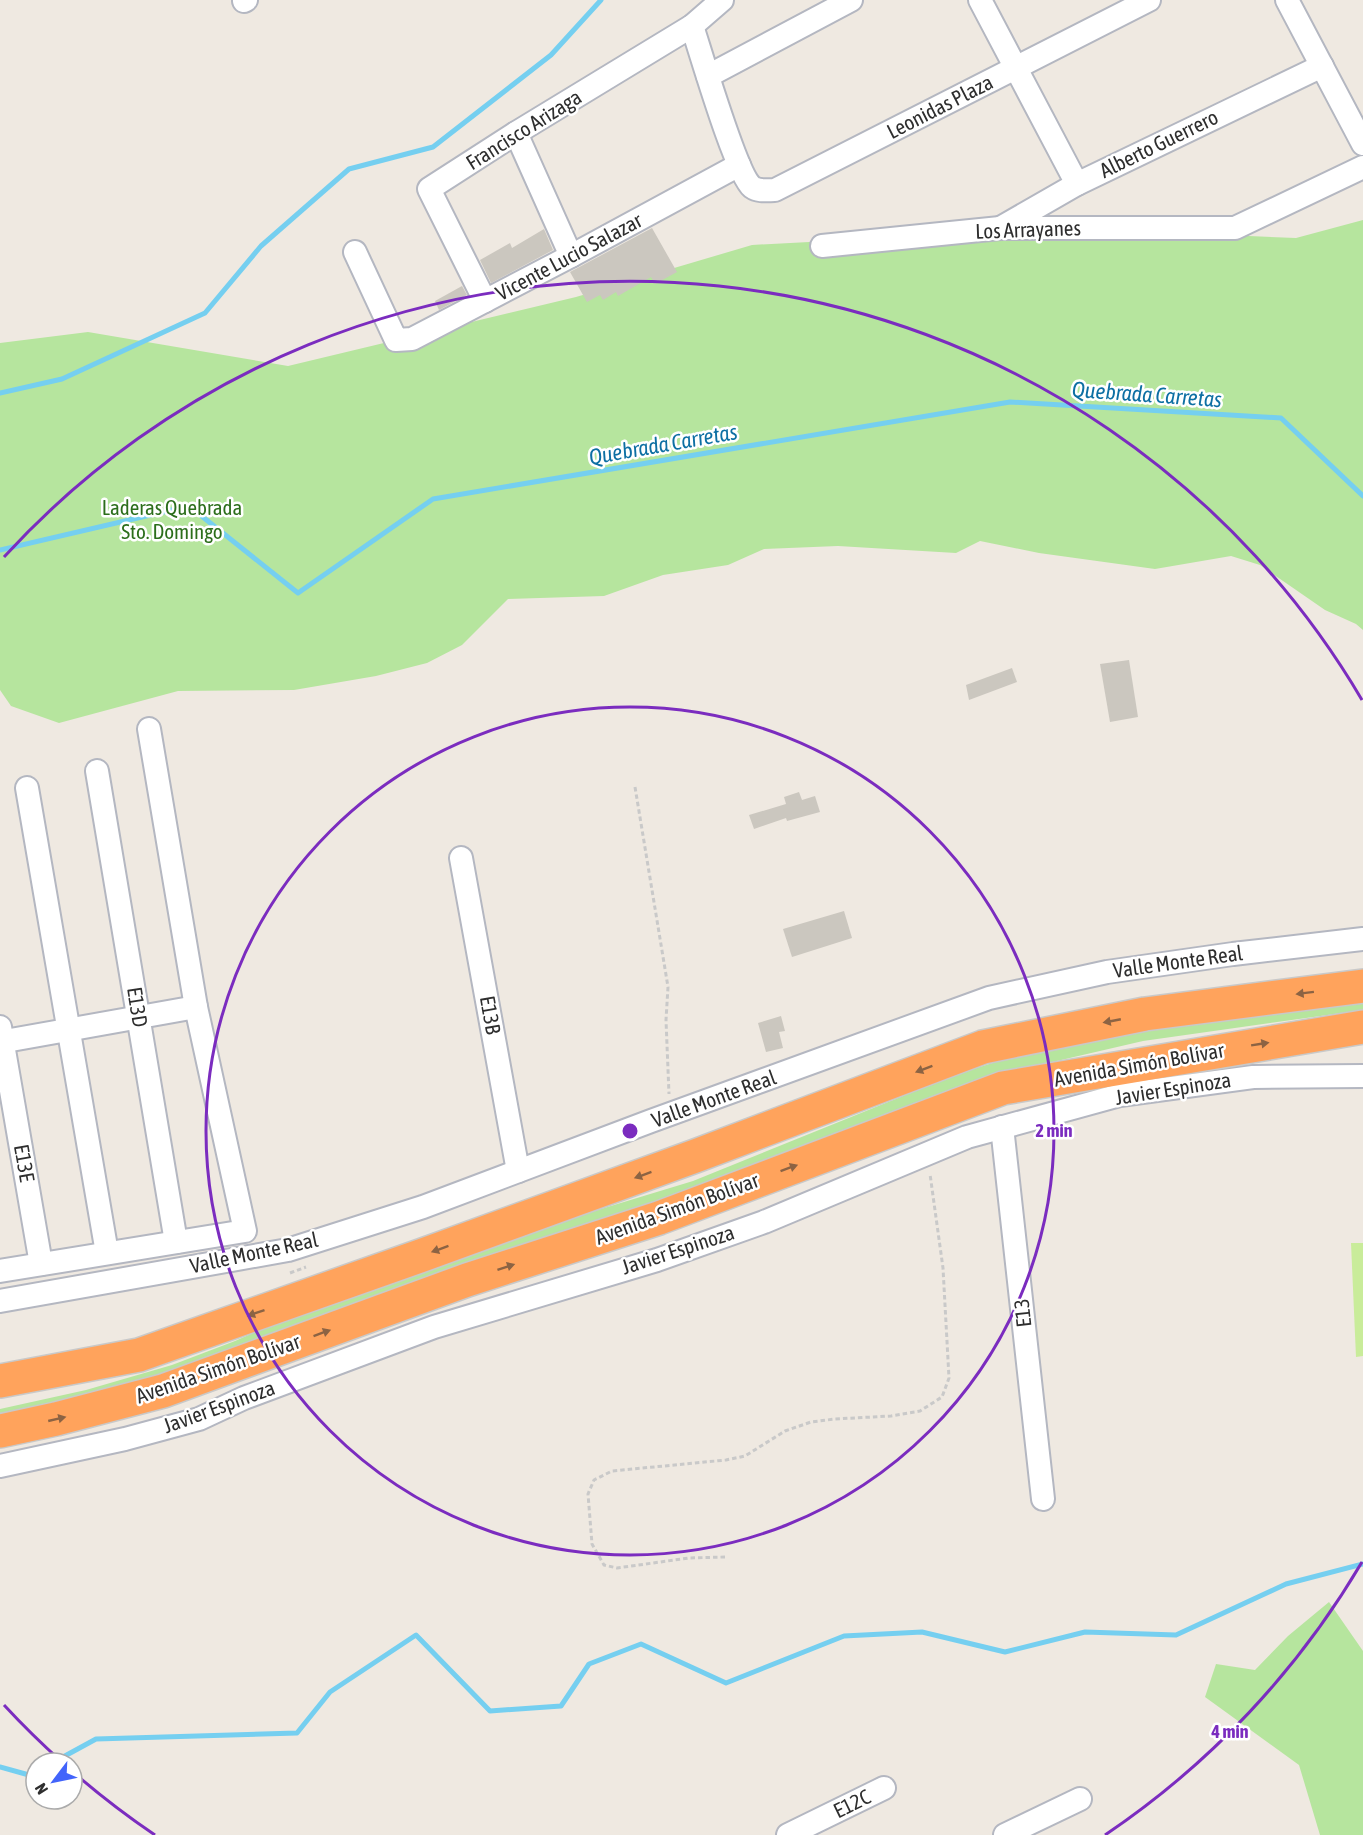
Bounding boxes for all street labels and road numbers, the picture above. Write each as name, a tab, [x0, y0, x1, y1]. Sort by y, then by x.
street label: Leonidas Plaza	[883, 69, 996, 143]
street label: Francisco Arizaga	[461, 84, 586, 174]
street label: Alberto Guerrero	[1095, 104, 1222, 182]
street label: Vicente Lucio Salazar	[491, 207, 646, 305]
street label: Los Arrayanes	[975, 215, 1081, 243]
street label: Valle Monte Real	[1112, 940, 1245, 982]
street label: E13D	[123, 985, 153, 1029]
street label: E13B	[476, 994, 506, 1036]
street label: Avenida Simón Bolívar	[1052, 1037, 1226, 1091]
street label: Valle Monte Real	[648, 1064, 779, 1132]
street label: Javier Espinoza	[1113, 1067, 1232, 1109]
street label: E13E	[10, 1142, 40, 1183]
street label: Avenida Simón Bolívar	[592, 1167, 762, 1249]
street label: Javier Espinoza	[618, 1220, 737, 1279]
street label: Valle Monte Real	[187, 1227, 321, 1277]
street label: E13	[1009, 1298, 1035, 1329]
street label: Avenida Simón Bolívar	[132, 1328, 304, 1407]
street label: Javier Espinoza	[160, 1375, 278, 1437]
street label: E12C	[829, 1784, 874, 1822]

